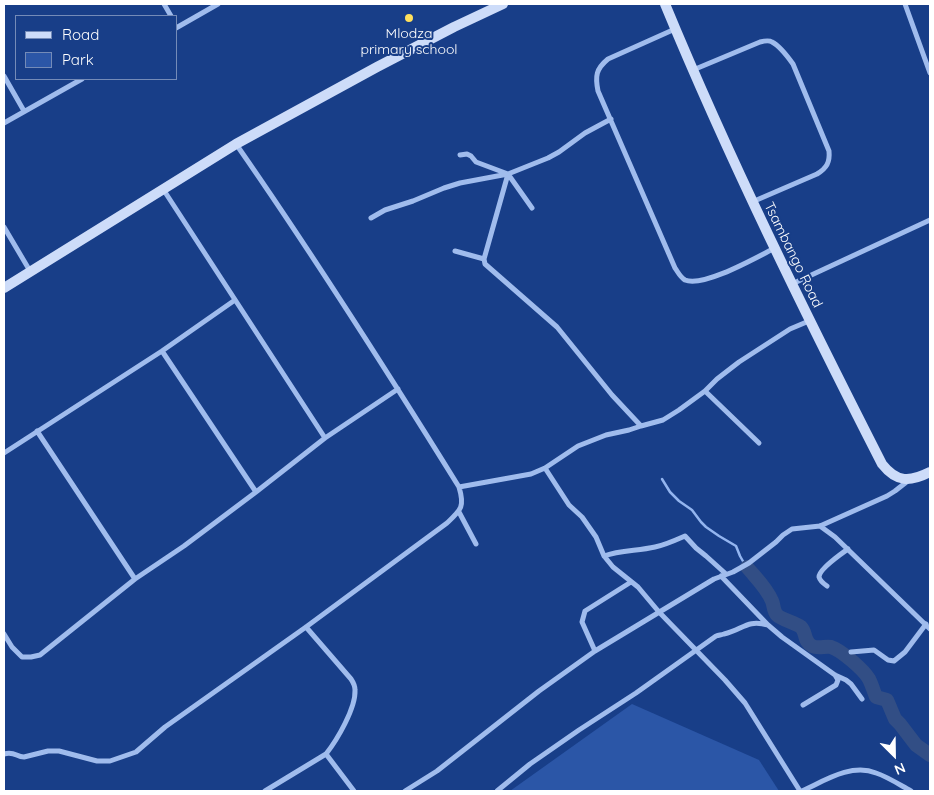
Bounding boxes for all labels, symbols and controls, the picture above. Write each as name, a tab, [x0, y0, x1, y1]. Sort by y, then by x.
marker: Mlodza primary school	[403, 12, 415, 24]
legend	[15, 15, 178, 80]
text: Road	[62, 25, 99, 44]
place label: Mlodza primary school	[360, 26, 458, 58]
text: Park	[62, 50, 94, 69]
street label: Tsambango Road	[760, 200, 826, 310]
north arrow	[869, 730, 919, 780]
text: N	[892, 759, 908, 779]

